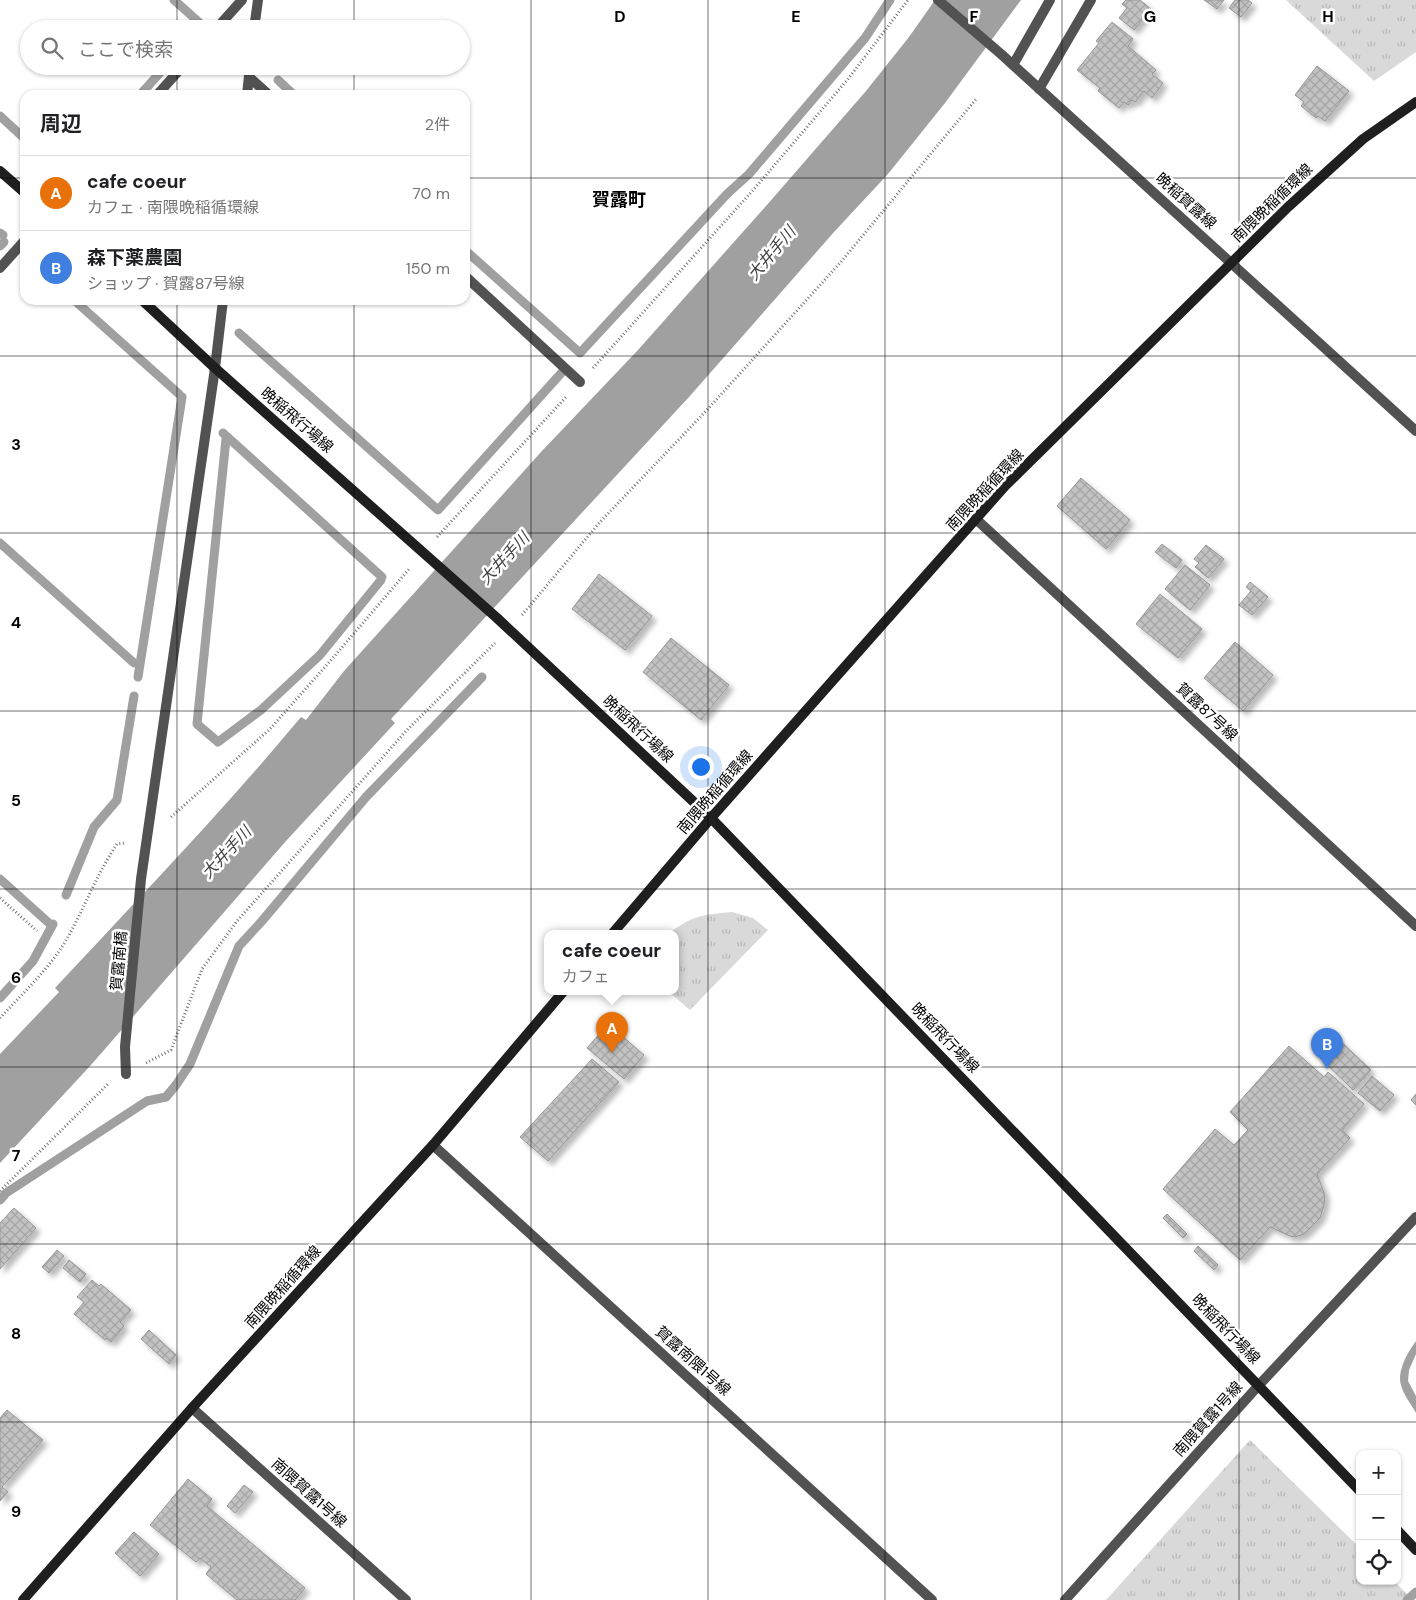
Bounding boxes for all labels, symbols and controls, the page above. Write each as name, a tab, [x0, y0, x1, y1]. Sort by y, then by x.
text: D	[614, 6, 626, 27]
text: E	[791, 6, 801, 27]
text: F	[970, 6, 979, 27]
text: G	[1144, 6, 1156, 27]
text: H	[1322, 6, 1334, 27]
search box	[20, 20, 470, 75]
icon: search	[38, 34, 66, 62]
text: ここで検索	[78, 37, 173, 62]
text: 周辺	[40, 110, 82, 138]
text: 2件	[425, 114, 450, 135]
street label: 南隈晩稲循環線	[1227, 159, 1317, 247]
street label: 晩稲賀露線	[1151, 168, 1221, 234]
text: cafe coeur	[87, 169, 186, 194]
text: A	[50, 183, 62, 204]
text: 70 m	[412, 183, 450, 204]
district label: 賀露町	[592, 188, 646, 212]
text: カフェ · 南隈晩稲循環線	[87, 197, 259, 218]
water label: 大井手川	[743, 221, 801, 285]
text: 森下薬農園	[87, 245, 182, 270]
text: B	[51, 258, 61, 279]
text: 150 m	[406, 258, 450, 279]
text: ショップ · 賀露87号線	[87, 273, 245, 294]
street label: 晩稲飛行場線	[256, 383, 338, 457]
text: 3	[11, 434, 21, 455]
street label: 南隈晩稲循環線	[942, 445, 1028, 535]
water label: 大井手川	[475, 526, 535, 589]
text: 4	[11, 612, 21, 633]
street label: 賀露87号線	[1172, 679, 1242, 745]
street label: 晩稲飛行場線	[598, 691, 678, 767]
street label: 南隈晩稲循環線	[673, 746, 757, 838]
your location	[688, 754, 714, 780]
text: 5	[11, 790, 21, 811]
water label: 大井手川	[197, 820, 257, 883]
street label: 賀露南橋	[106, 930, 132, 992]
popup	[544, 930, 679, 995]
text: cafe coeur	[562, 938, 661, 963]
text: カフェ	[562, 966, 610, 987]
text: 6	[11, 967, 21, 988]
street label: 晩稲飛行場線	[907, 999, 983, 1077]
pin: A	[596, 1012, 628, 1053]
pin: B	[1311, 1028, 1343, 1069]
text: 7	[12, 1145, 21, 1166]
street label: 南隈晩稲循環線	[240, 1241, 326, 1333]
street label: 晩稲飛行場線	[1188, 1290, 1264, 1368]
street label: 賀露南隈1号線	[651, 1322, 735, 1400]
text: 8	[11, 1323, 21, 1344]
street label: 南隈賀露1号線	[1169, 1377, 1247, 1461]
map controls	[1356, 1450, 1401, 1585]
button: +	[1356, 1450, 1401, 1495]
street label: 南隈賀露1号線	[267, 1454, 351, 1532]
button: −	[1356, 1495, 1401, 1540]
text: 9	[11, 1501, 21, 1522]
button: locate	[1356, 1540, 1401, 1585]

